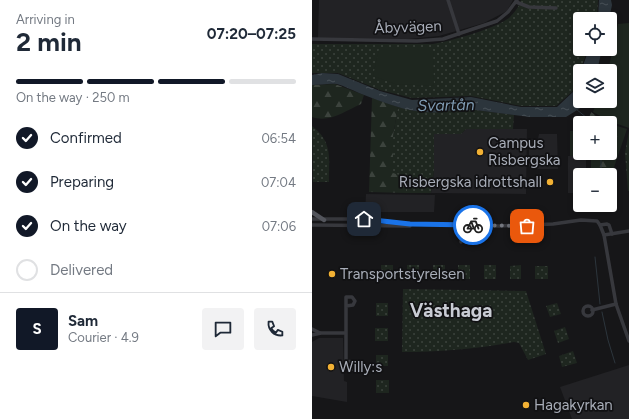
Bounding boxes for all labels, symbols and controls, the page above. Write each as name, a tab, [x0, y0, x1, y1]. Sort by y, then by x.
text: Arriving in	[16, 12, 75, 27]
map controls	[573, 12, 617, 212]
button: locate	[573, 12, 617, 56]
street label: Åbyvägen	[374, 17, 442, 37]
text: 07:20–07:25	[207, 25, 296, 43]
text: 2 min	[16, 26, 82, 58]
button: layers	[573, 64, 617, 108]
text: On the way · 250 m	[16, 90, 130, 105]
water label: Svartån	[417, 95, 475, 115]
button: +	[573, 116, 617, 160]
icon: check	[16, 127, 38, 149]
text: Confirmed	[50, 129, 122, 147]
text: 06:54	[261, 131, 296, 146]
place label: Campus Risbergska	[488, 134, 560, 169]
marker: Campus Risbergska	[475, 147, 485, 157]
button: −	[573, 168, 617, 212]
icon: check	[16, 171, 38, 193]
text: Preparing	[50, 173, 114, 191]
place label: Risbergska idrottshall	[399, 173, 542, 191]
text: 07:04	[261, 175, 296, 190]
marker: Risbergska idrottshall	[545, 177, 555, 187]
pin	[347, 202, 381, 236]
courier	[453, 205, 493, 245]
icon: home	[353, 208, 375, 230]
pin	[510, 209, 544, 243]
icon: bike	[462, 214, 484, 236]
icon: check	[16, 215, 38, 237]
icon: bag	[516, 215, 538, 237]
text: On the way	[50, 217, 127, 235]
text: 07:06	[262, 219, 296, 234]
text: Delivered	[50, 261, 113, 279]
place label: Transportstyrelsen	[340, 265, 465, 283]
marker: Transportstyrelsen	[327, 269, 337, 279]
district label: Västhaga	[410, 299, 492, 322]
button: chat	[202, 308, 244, 350]
button: phone	[254, 308, 296, 350]
text: Sam	[68, 312, 98, 330]
text: S	[32, 320, 42, 338]
text: Courier · 4.9	[68, 330, 139, 345]
place label: Willy:s	[339, 358, 382, 376]
marker: Willy:s	[326, 362, 336, 372]
place label: Hagakyrkan	[534, 396, 613, 414]
marker: Hagakyrkan	[521, 400, 531, 410]

